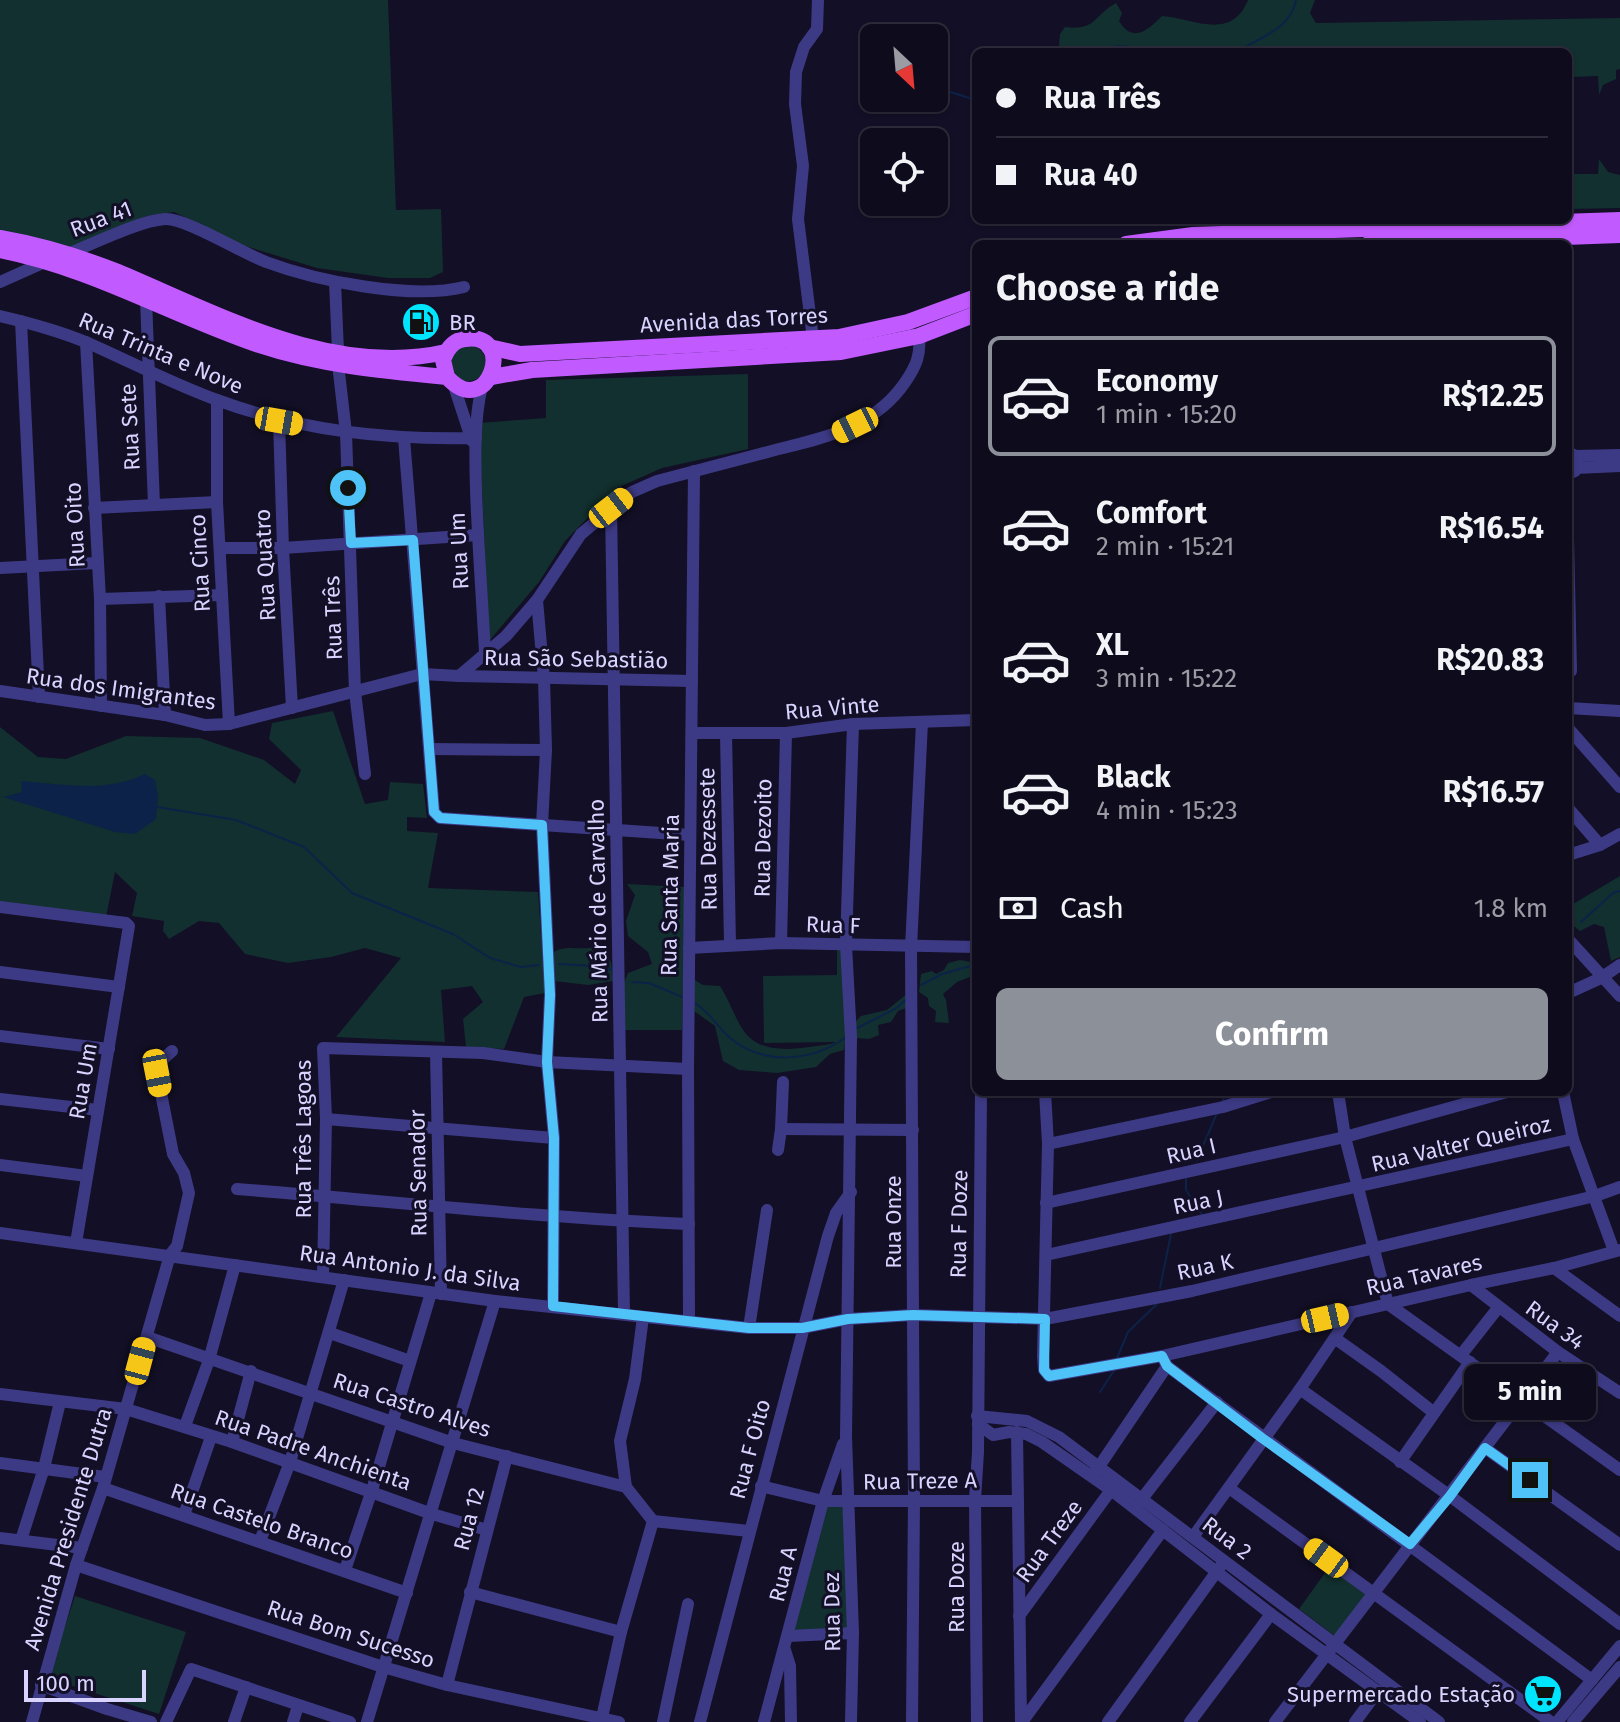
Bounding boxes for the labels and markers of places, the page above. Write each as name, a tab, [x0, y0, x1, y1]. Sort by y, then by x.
fuel station icon: BR	[400, 301, 442, 343]
place label: BR	[449, 309, 476, 336]
supermarket icon: Supermercado Estação	[1522, 1673, 1564, 1715]
place label: Supermercado Estação	[1287, 1681, 1515, 1708]

